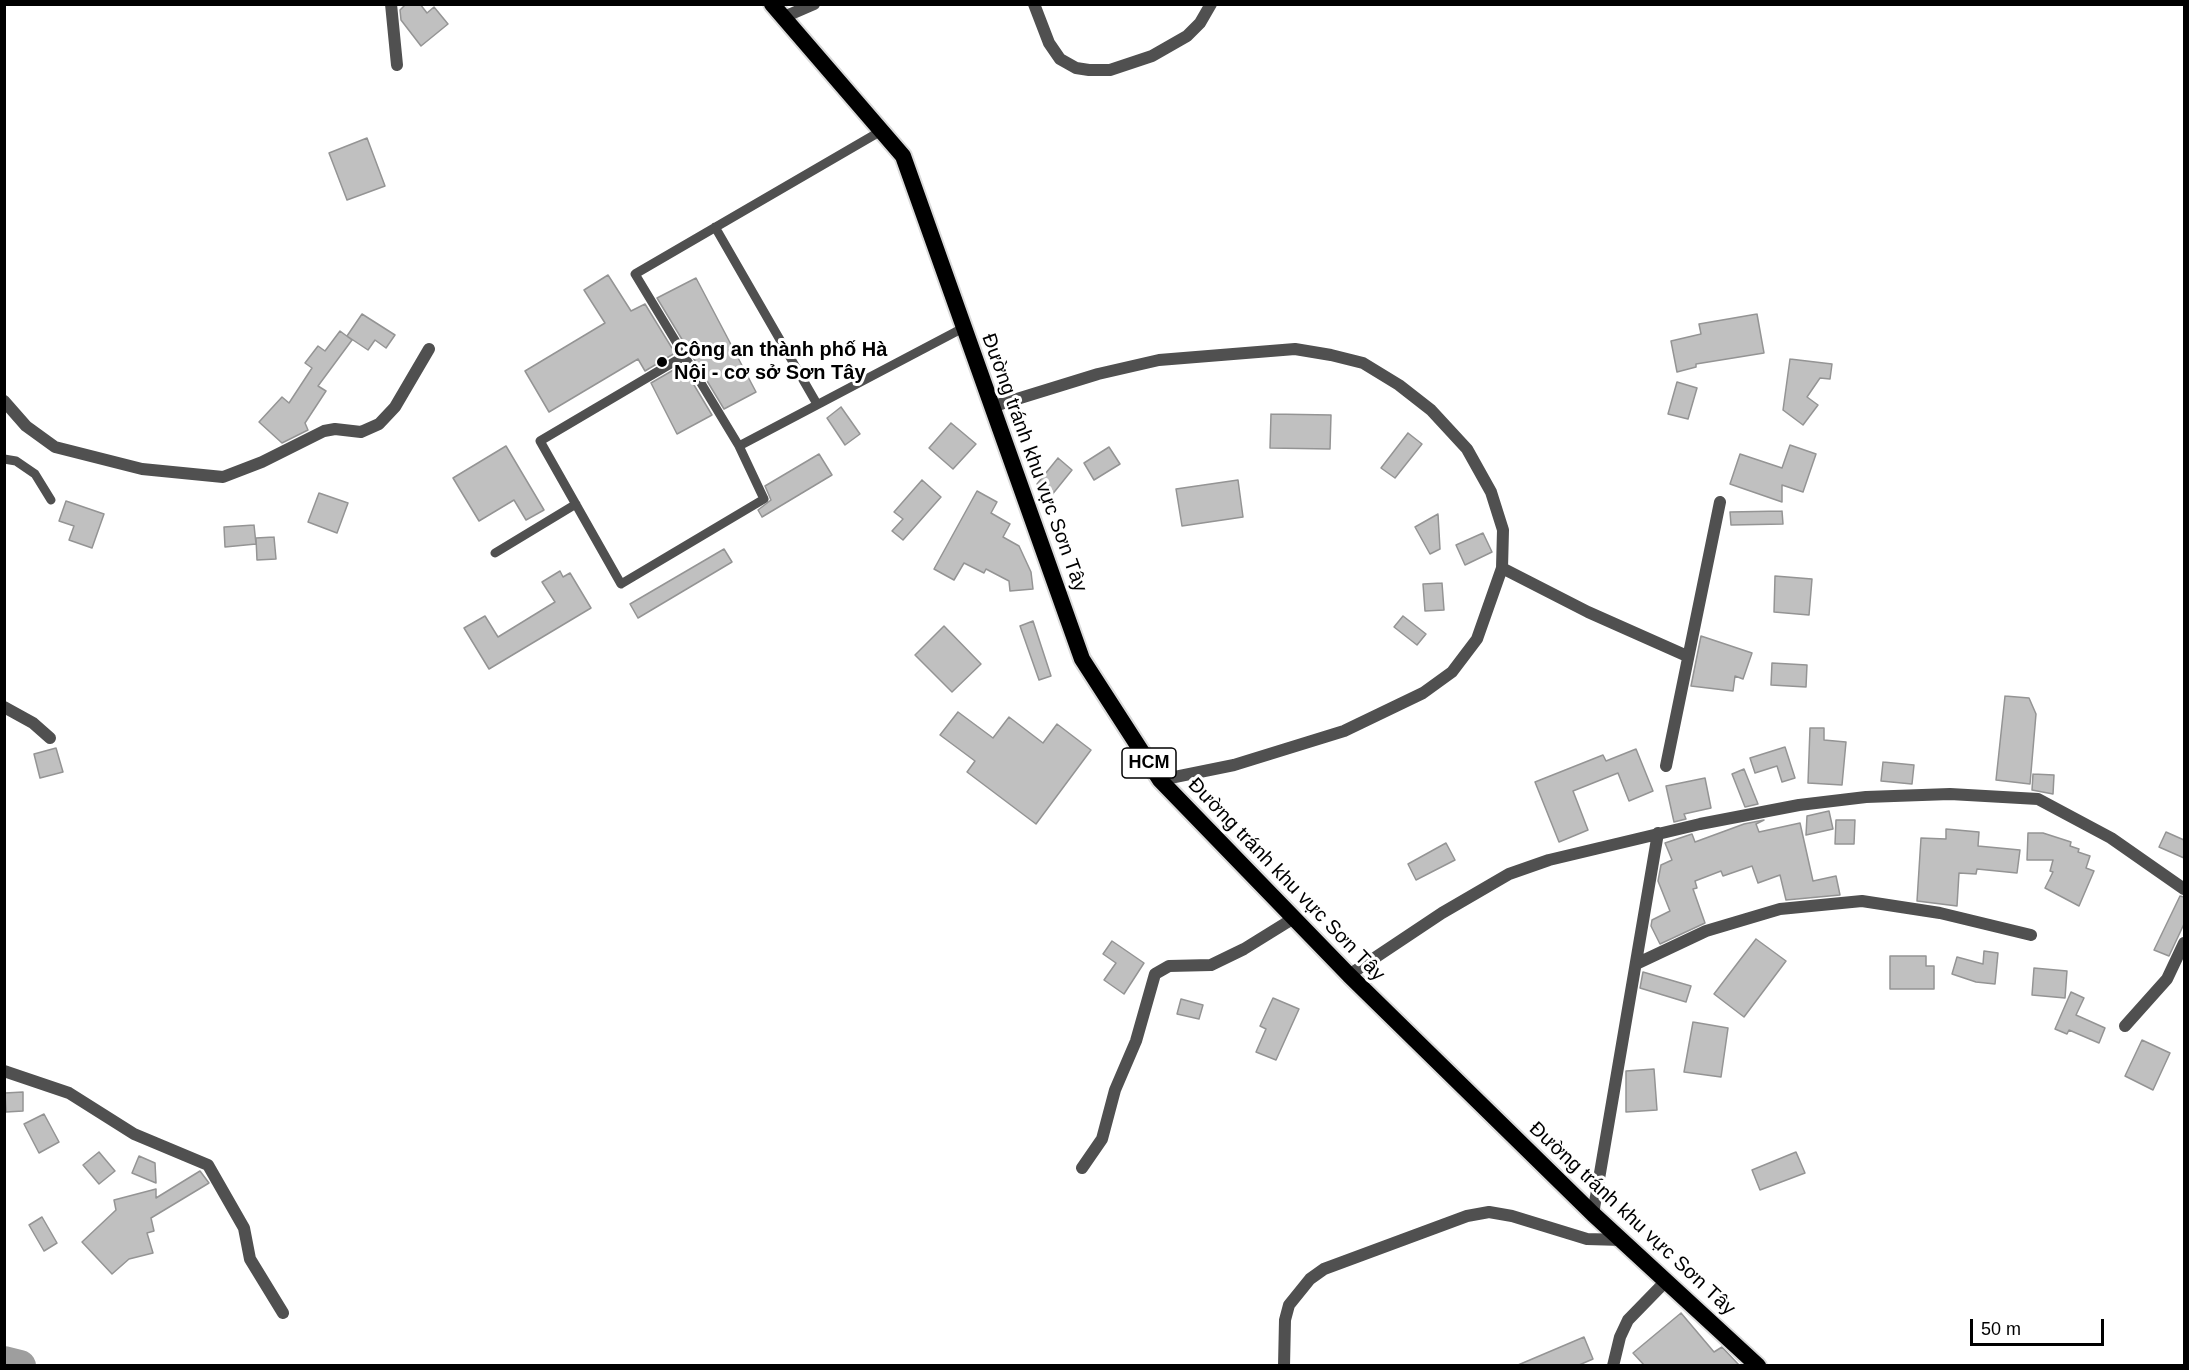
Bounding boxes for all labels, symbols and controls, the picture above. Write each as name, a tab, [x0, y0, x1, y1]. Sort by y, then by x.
street label: Đường tránh khu vực Sơn Tây	[976, 331, 1092, 595]
place label: Công an thành phố Hà Nội - cơ sở Sơn Tây	[674, 338, 887, 385]
marker: Công an thành phố Hà Nội - cơ sở Sơn Tây	[655, 355, 669, 369]
road number: HCM	[1122, 748, 1176, 778]
street label: Đường tránh khu vực Sơn Tây	[1183, 773, 1389, 987]
street label: Đường tránh khu vực Sơn Tây	[1524, 1117, 1740, 1321]
scale bar	[1973, 1307, 2106, 1345]
text: 50 m	[1981, 1319, 2021, 1339]

